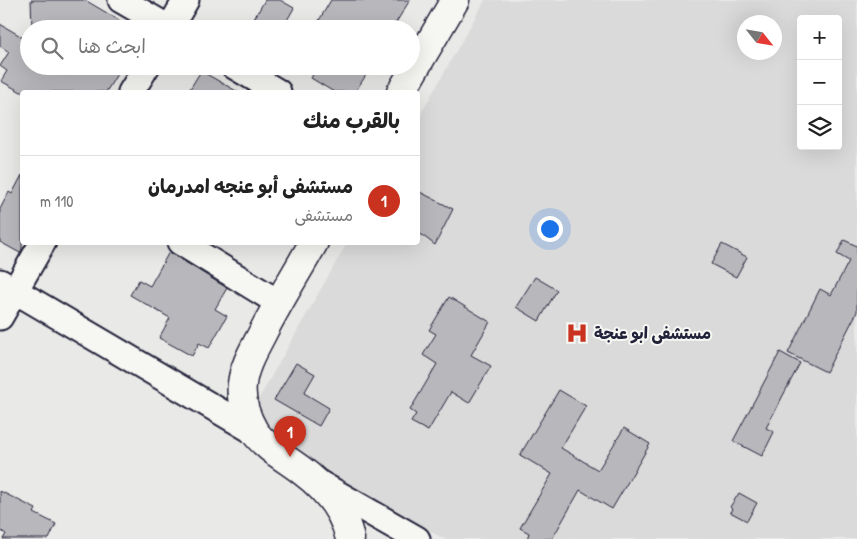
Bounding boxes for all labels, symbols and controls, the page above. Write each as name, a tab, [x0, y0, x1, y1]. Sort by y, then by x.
north arrow	[737, 15, 782, 60]
map controls	[797, 15, 842, 150]
button: +	[797, 15, 842, 60]
search box	[20, 20, 420, 75]
text: ابحث هنا	[78, 33, 146, 59]
icon: search	[38, 34, 66, 62]
button: −	[797, 60, 842, 105]
button: layers	[797, 105, 842, 150]
text: بالقرب منك	[303, 106, 400, 135]
text: مستشفى أبو عنجه امدرمان	[148, 173, 353, 199]
text: 110 m	[40, 190, 73, 212]
text: 1	[381, 190, 387, 212]
text: مستشفى	[294, 204, 353, 226]
your location	[537, 216, 563, 242]
hospital icon: مستشفى ابو عنجة	[564, 320, 590, 346]
place label: مستشفى ابو عنجة	[594, 322, 711, 344]
pin: 1	[274, 416, 306, 457]

